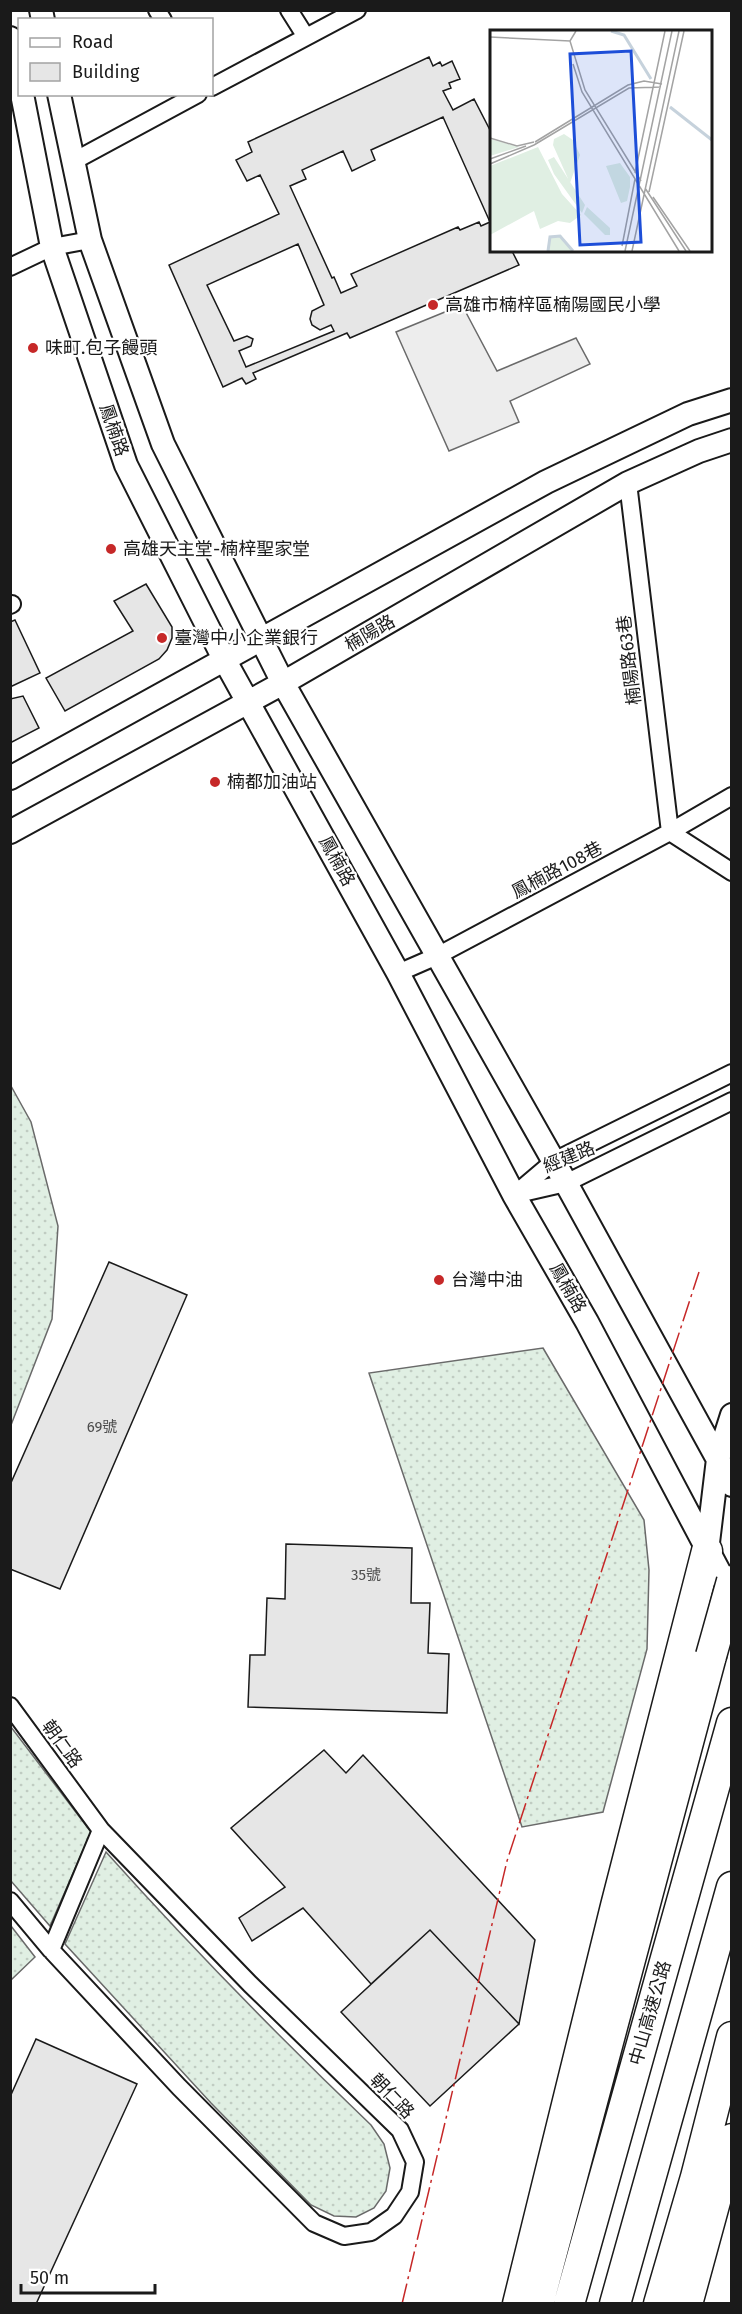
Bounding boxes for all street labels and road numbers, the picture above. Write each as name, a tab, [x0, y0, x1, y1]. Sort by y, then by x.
street label: 鳳楠路	[95, 401, 133, 459]
street label: 楠陽路	[341, 610, 399, 656]
street label: 楠陽路63巷	[613, 614, 645, 706]
street label: 鳳楠路	[314, 832, 360, 890]
street label: 鳳楠路108巷	[508, 837, 606, 903]
street label: 經建路	[540, 1137, 598, 1177]
street label: 鳳楠路	[545, 1259, 591, 1317]
street label: 朝仁路	[37, 1716, 87, 1772]
street label: 中山高速公路	[625, 1958, 675, 2068]
street label: 朝仁路	[365, 2069, 419, 2123]

